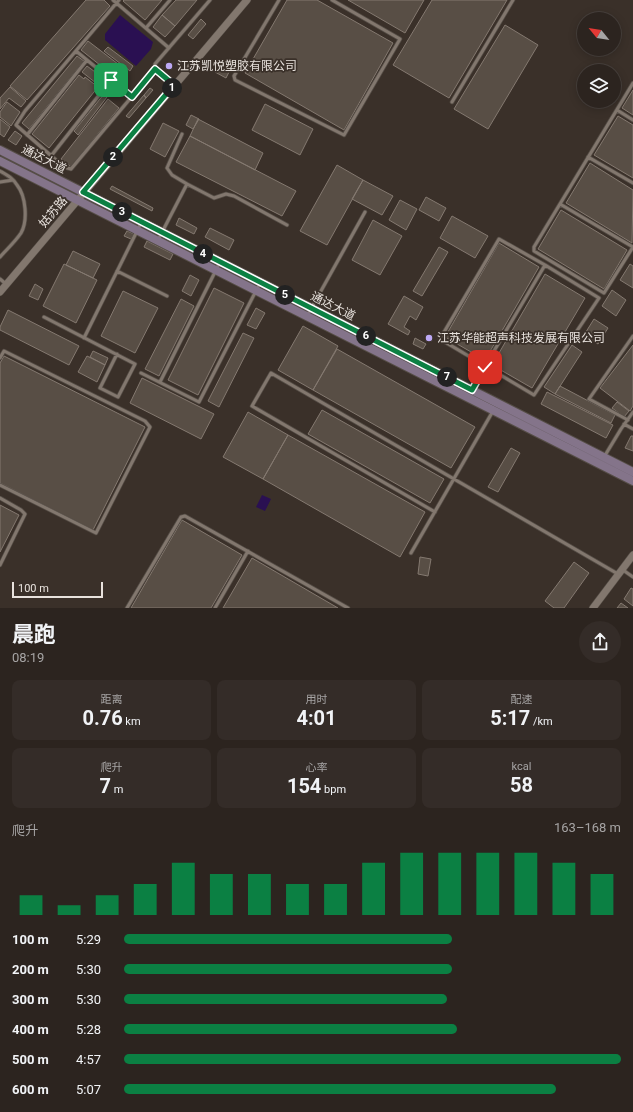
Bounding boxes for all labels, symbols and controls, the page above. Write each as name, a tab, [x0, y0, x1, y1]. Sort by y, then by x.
north arrow	[577, 12, 621, 56]
map controls	[577, 12, 621, 108]
place label: 江苏凯悦塑胶有限公司	[177, 59, 297, 73]
marker: 江苏凯悦塑胶有限公司	[164, 61, 174, 71]
pin	[94, 63, 128, 97]
button: layers	[577, 64, 621, 108]
icon: arrive	[100, 69, 122, 91]
pin: 1	[162, 78, 182, 98]
text: 1	[169, 81, 175, 94]
street label: 通达大道	[19, 142, 69, 176]
pin: 2	[103, 147, 123, 167]
text: 2	[110, 150, 116, 163]
street label: 姑苏路	[36, 194, 70, 230]
pin: 3	[112, 202, 132, 222]
text: 3	[119, 205, 125, 218]
pin: 4	[193, 244, 213, 264]
text: 4	[200, 247, 206, 260]
pin: 5	[275, 285, 295, 305]
text: 5	[282, 288, 288, 301]
street label: 通达大道	[308, 289, 358, 323]
pin: 6	[356, 326, 376, 346]
text: 6	[363, 329, 369, 342]
place label: 江苏华能超声科技发展有限公司	[437, 331, 605, 345]
marker: 江苏华能超声科技发展有限公司	[424, 333, 434, 343]
pin	[468, 350, 502, 384]
icon: check	[474, 356, 496, 378]
pin: 7	[437, 367, 457, 387]
text: 7	[444, 370, 450, 383]
scale bar	[12, 580, 103, 599]
text: 100 m	[18, 582, 49, 595]
button: share	[579, 621, 621, 663]
text: 晨跑	[12, 622, 56, 647]
text: 08:19	[12, 650, 44, 665]
text: 距离	[101, 693, 123, 706]
text: 用时	[306, 693, 328, 706]
text: 配速	[511, 693, 533, 706]
text: 0.76	[82, 706, 123, 730]
text: 4:01	[296, 706, 337, 730]
text: 5:17	[490, 706, 530, 730]
text: km	[123, 715, 141, 728]
text: /km	[530, 715, 553, 728]
text: kcal	[512, 760, 531, 773]
text: 爬升	[101, 761, 123, 774]
text: 心率	[306, 761, 328, 774]
text: 58	[510, 773, 533, 797]
text: 7	[100, 774, 111, 798]
text: 154	[287, 774, 321, 798]
text: m	[111, 783, 123, 796]
text: bpm	[321, 783, 346, 796]
text: 163–168 m	[554, 820, 621, 835]
text: 爬升	[12, 823, 38, 838]
text: 100 m	[12, 932, 49, 947]
text: 5:29	[76, 932, 101, 947]
text: 200 m	[12, 962, 49, 977]
text: 5:30	[76, 962, 101, 977]
text: 300 m	[12, 992, 49, 1007]
text: 5:30	[76, 992, 101, 1007]
text: 400 m	[12, 1022, 49, 1037]
text: 5:28	[76, 1022, 101, 1037]
text: 500 m	[12, 1052, 49, 1067]
text: 4:57	[76, 1052, 101, 1067]
text: 600 m	[12, 1082, 49, 1097]
text: 5:07	[76, 1082, 101, 1097]

